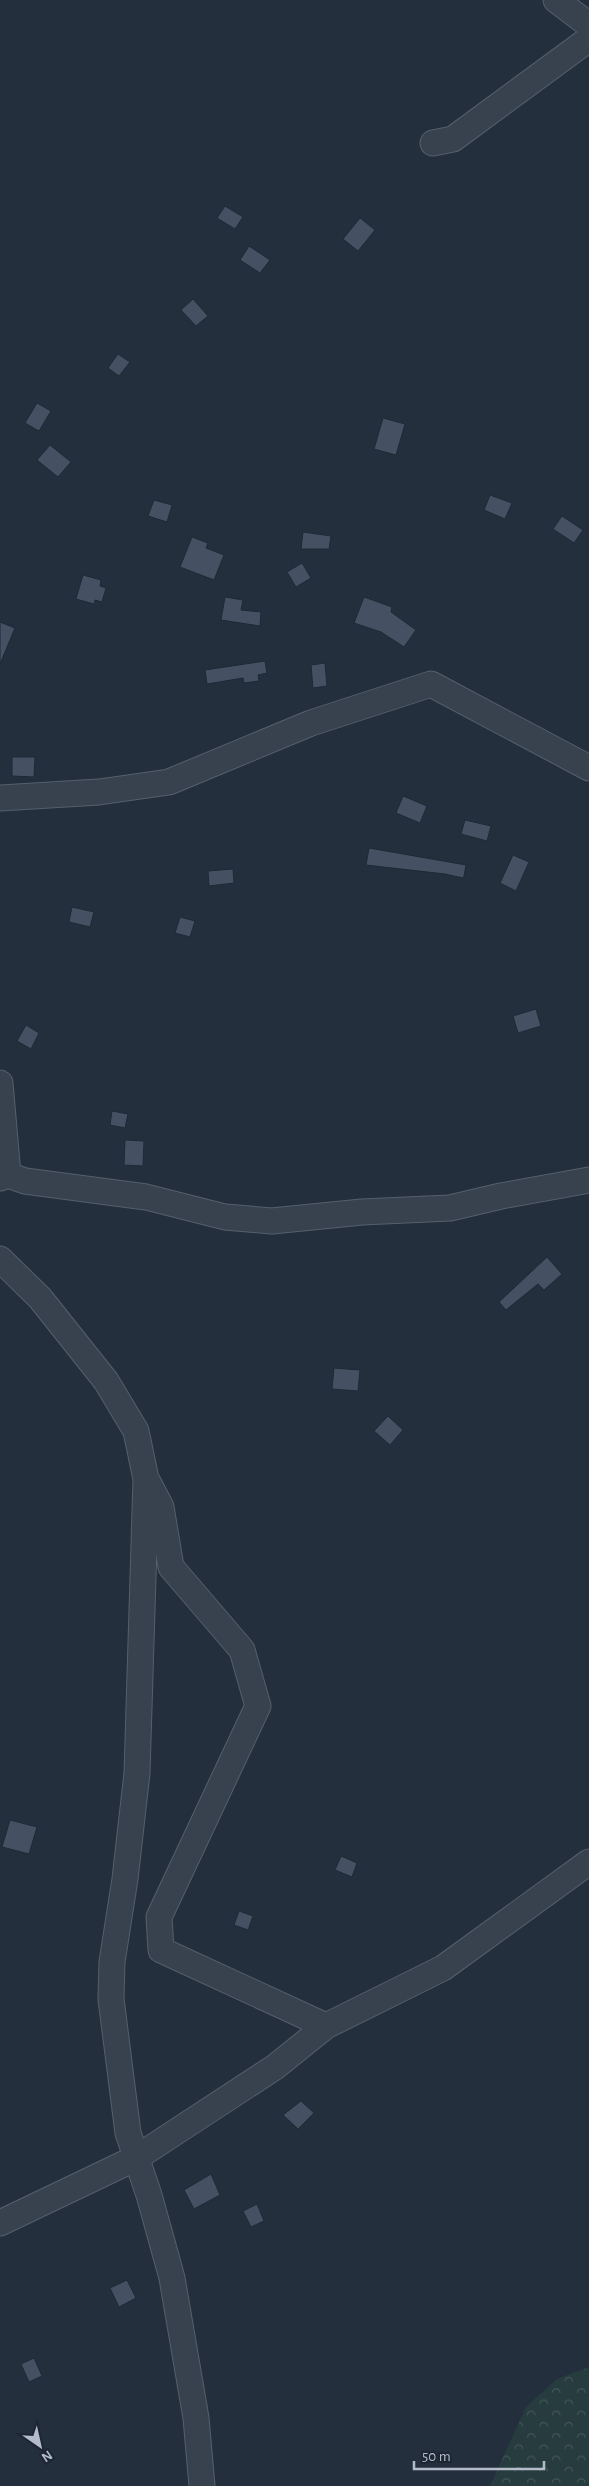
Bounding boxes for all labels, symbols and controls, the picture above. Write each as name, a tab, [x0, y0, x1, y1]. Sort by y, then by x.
north arrow	[15, 2421, 65, 2471]
scale bar	[414, 2438, 544, 2470]
text: N	[39, 2447, 55, 2464]
text: 50 m	[422, 2449, 451, 2464]

